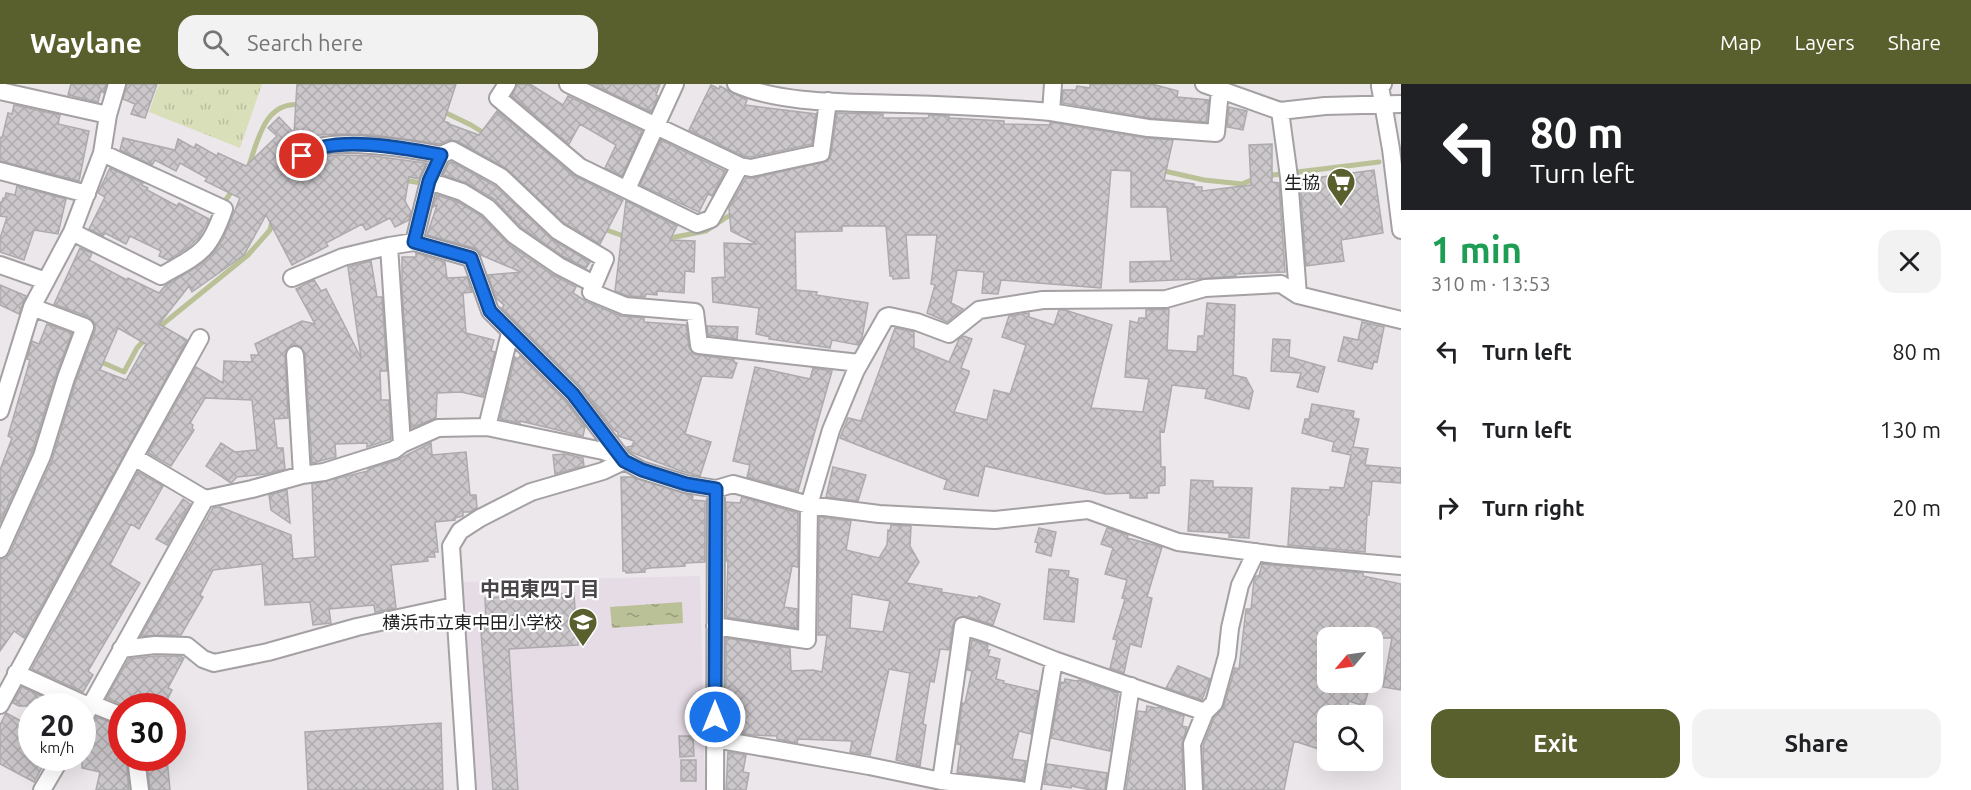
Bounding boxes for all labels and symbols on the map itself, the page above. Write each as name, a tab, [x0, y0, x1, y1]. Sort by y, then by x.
pin	[276, 130, 327, 181]
supermarket icon: 生協	[1325, 166, 1357, 208]
place label: 生協	[1284, 172, 1320, 192]
district label: 中田東四丁目	[480, 577, 600, 600]
school or university icon: 横浜市立東中田小学校	[567, 606, 599, 648]
place label: 横浜市立東中田小学校	[382, 612, 562, 632]
north arrow	[1317, 627, 1383, 693]
position arrow	[683, 685, 747, 749]
speed limit sign: 30	[108, 693, 186, 771]

